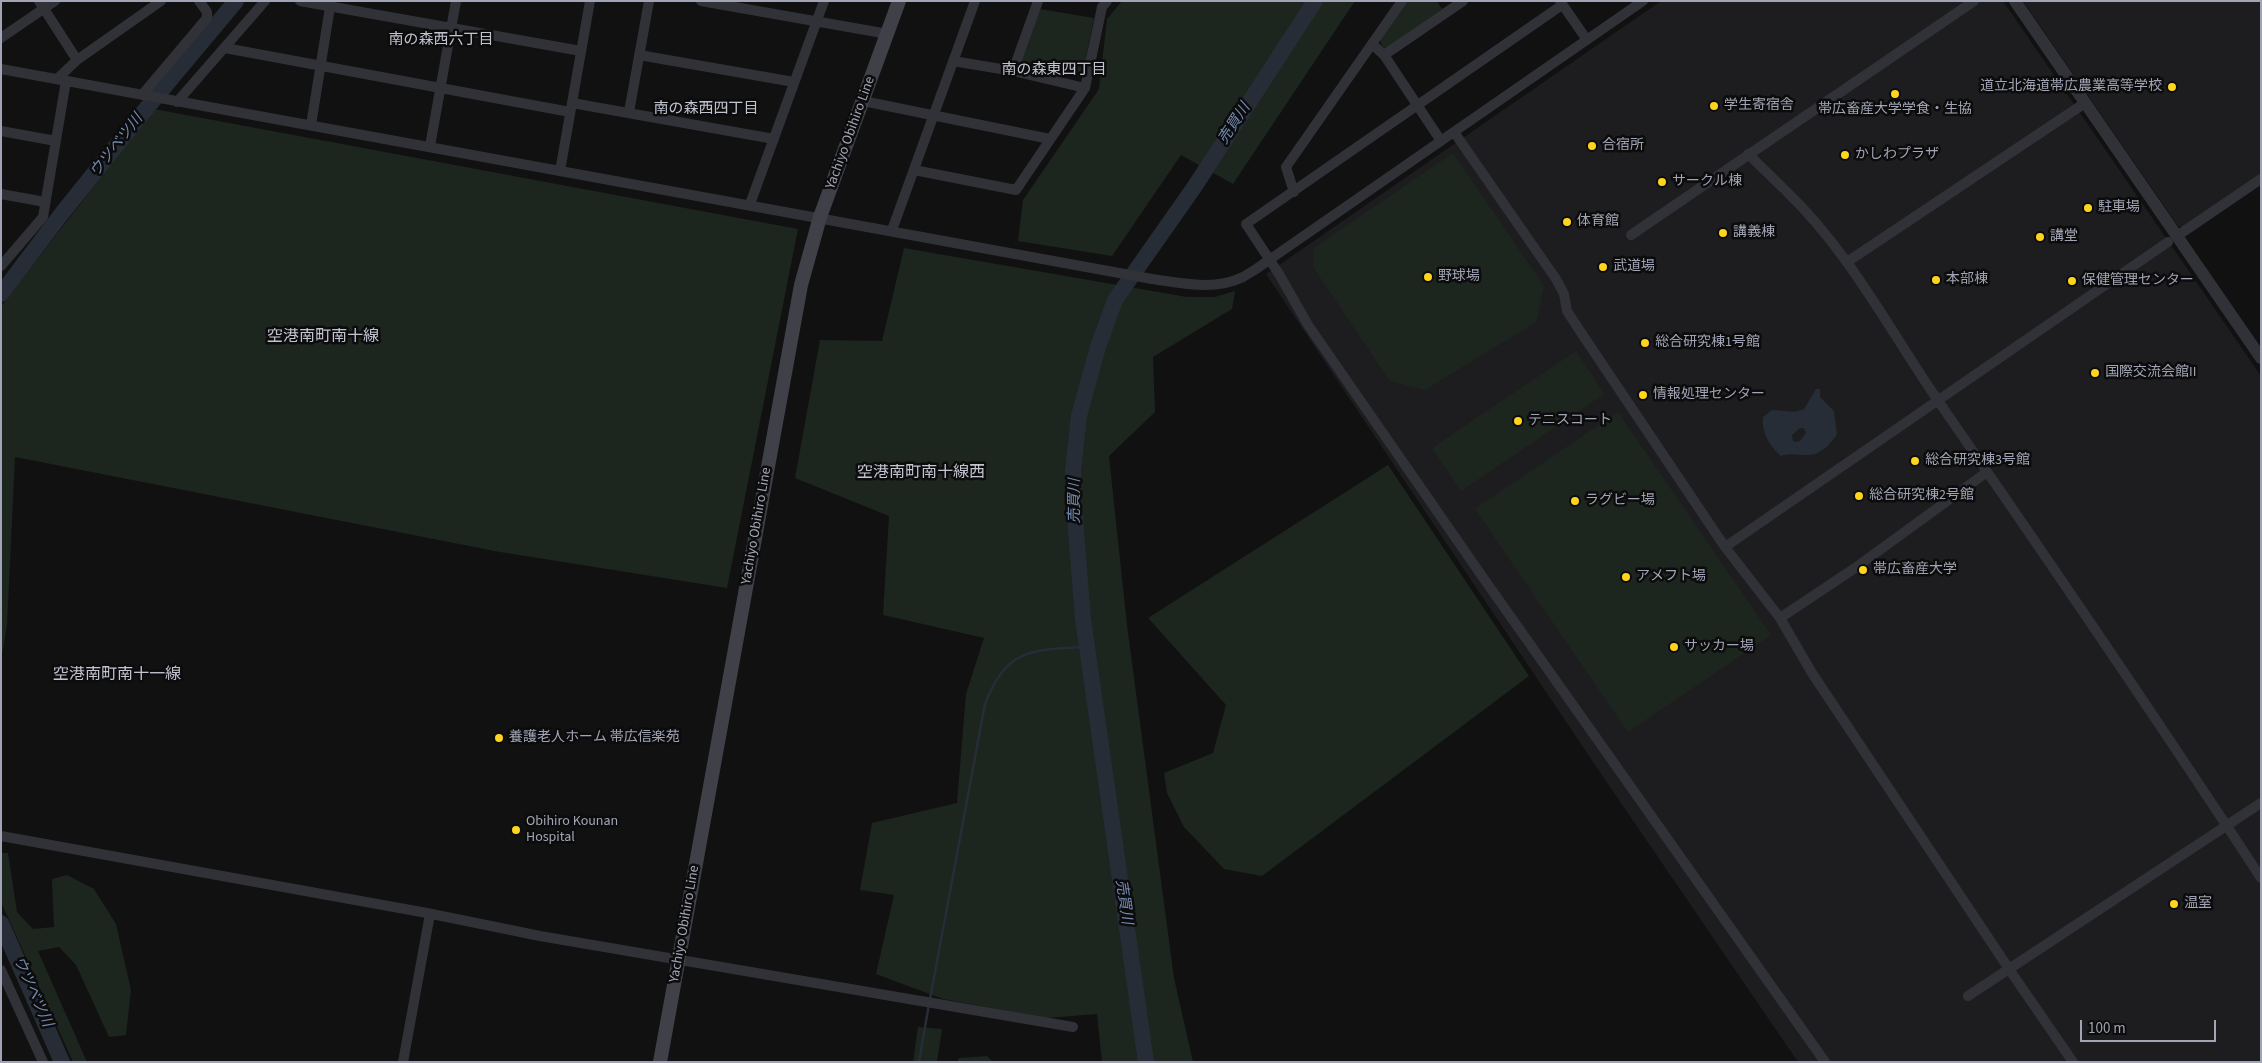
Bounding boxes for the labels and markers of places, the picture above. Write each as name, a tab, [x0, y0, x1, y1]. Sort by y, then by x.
place label: 道立北海道帯広農業高等学校	[1980, 79, 2162, 95]
marker: 道立北海道帯広農業高等学校	[2166, 81, 2178, 93]
marker: 帯広畜産大学学食・生協	[1889, 88, 1901, 100]
place label: 学生寄宿舎	[1724, 98, 1794, 114]
marker: 学生寄宿舎	[1708, 100, 1720, 112]
place label: 帯広畜産大学学食・生協	[1818, 102, 1972, 118]
place label: 合宿所	[1602, 138, 1644, 154]
marker: 合宿所	[1586, 140, 1598, 152]
place label: かしわプラザ	[1855, 147, 1939, 163]
marker: かしわプラザ	[1839, 149, 1851, 161]
place label: サークル棟	[1672, 174, 1742, 190]
marker: サークル棟	[1656, 176, 1668, 188]
place label: 駐車場	[2098, 200, 2140, 216]
marker: 駐車場	[2082, 202, 2094, 214]
place label: 体育館	[1577, 214, 1619, 230]
marker: 体育館	[1561, 216, 1573, 228]
place label: 講義棟	[1733, 225, 1775, 241]
marker: 講義棟	[1717, 227, 1729, 239]
place label: 講堂	[2050, 229, 2078, 245]
marker: 講堂	[2034, 231, 2046, 243]
place label: 武道場	[1613, 259, 1655, 275]
marker: 武道場	[1597, 261, 1609, 273]
place label: 野球場	[1438, 269, 1480, 285]
marker: 野球場	[1422, 271, 1434, 283]
place label: 本部棟	[1946, 272, 1988, 288]
place label: 保健管理センター	[2082, 273, 2194, 289]
marker: 本部棟	[1930, 274, 1942, 286]
marker: 保健管理センター	[2066, 275, 2078, 287]
place label: 総合研究棟1号館	[1655, 335, 1760, 351]
marker: 総合研究棟1号館	[1639, 337, 1651, 349]
place label: 国際交流会館II	[2105, 365, 2196, 381]
marker: 国際交流会館II	[2089, 367, 2101, 379]
place label: 情報処理センター	[1653, 387, 1765, 403]
marker: 情報処理センター	[1637, 389, 1649, 401]
place label: テニスコート	[1528, 413, 1612, 429]
marker: テニスコート	[1512, 415, 1524, 427]
place label: 総合研究棟3号館	[1925, 453, 2030, 469]
marker: 総合研究棟3号館	[1909, 455, 1921, 467]
place label: 総合研究棟2号館	[1869, 488, 1974, 504]
marker: 総合研究棟2号館	[1853, 490, 1865, 502]
place label: ラグビー場	[1585, 493, 1655, 509]
marker: ラグビー場	[1569, 495, 1581, 507]
place label: 帯広畜産大学	[1873, 562, 1957, 578]
marker: 帯広畜産大学	[1857, 564, 1869, 576]
place label: アメフト場	[1636, 569, 1706, 585]
marker: アメフト場	[1620, 571, 1632, 583]
place label: サッカー場	[1684, 639, 1754, 655]
marker: サッカー場	[1668, 641, 1680, 653]
place label: 養護老人ホーム 帯広信楽苑	[509, 730, 680, 746]
marker: 養護老人ホーム 帯広信楽苑	[493, 732, 505, 744]
place label: Obihiro Kounan Hospital	[526, 814, 618, 846]
marker: Obihiro Kounan Hospital	[510, 824, 522, 836]
place label: 温室	[2184, 896, 2212, 912]
marker: 温室	[2168, 898, 2180, 910]

